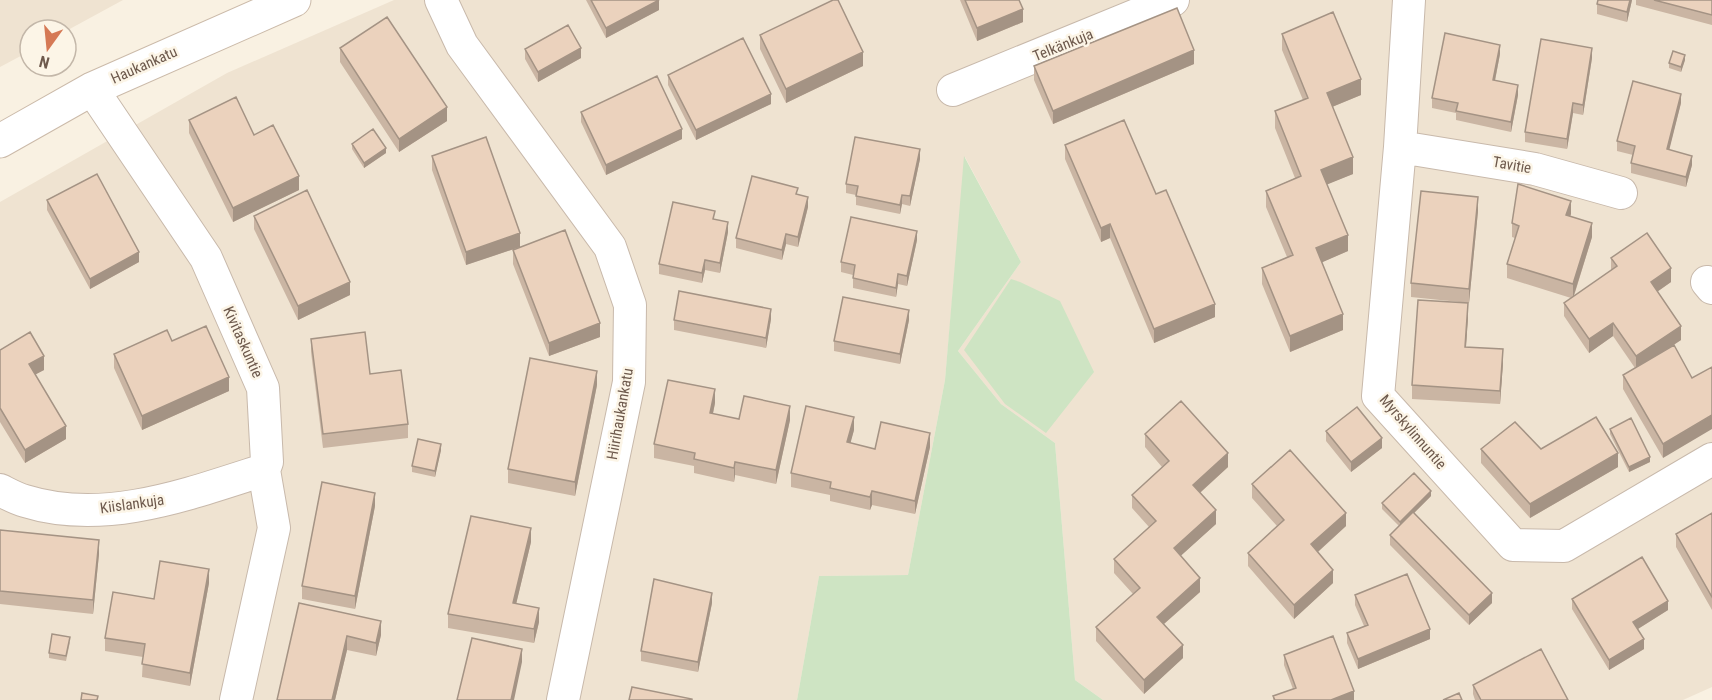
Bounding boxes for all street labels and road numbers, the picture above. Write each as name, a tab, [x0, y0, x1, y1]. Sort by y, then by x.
street label: Telkänkuja	[1030, 25, 1096, 65]
street label: Haukankatu	[108, 42, 180, 88]
street label: Tavitie	[1491, 153, 1533, 177]
street label: Kivitaskuntie	[219, 304, 267, 380]
street label: Hiirihaukankatu	[603, 367, 637, 461]
street label: Myrskylinnuntie	[1376, 391, 1450, 473]
street label: Kiislankuja	[99, 491, 165, 517]

